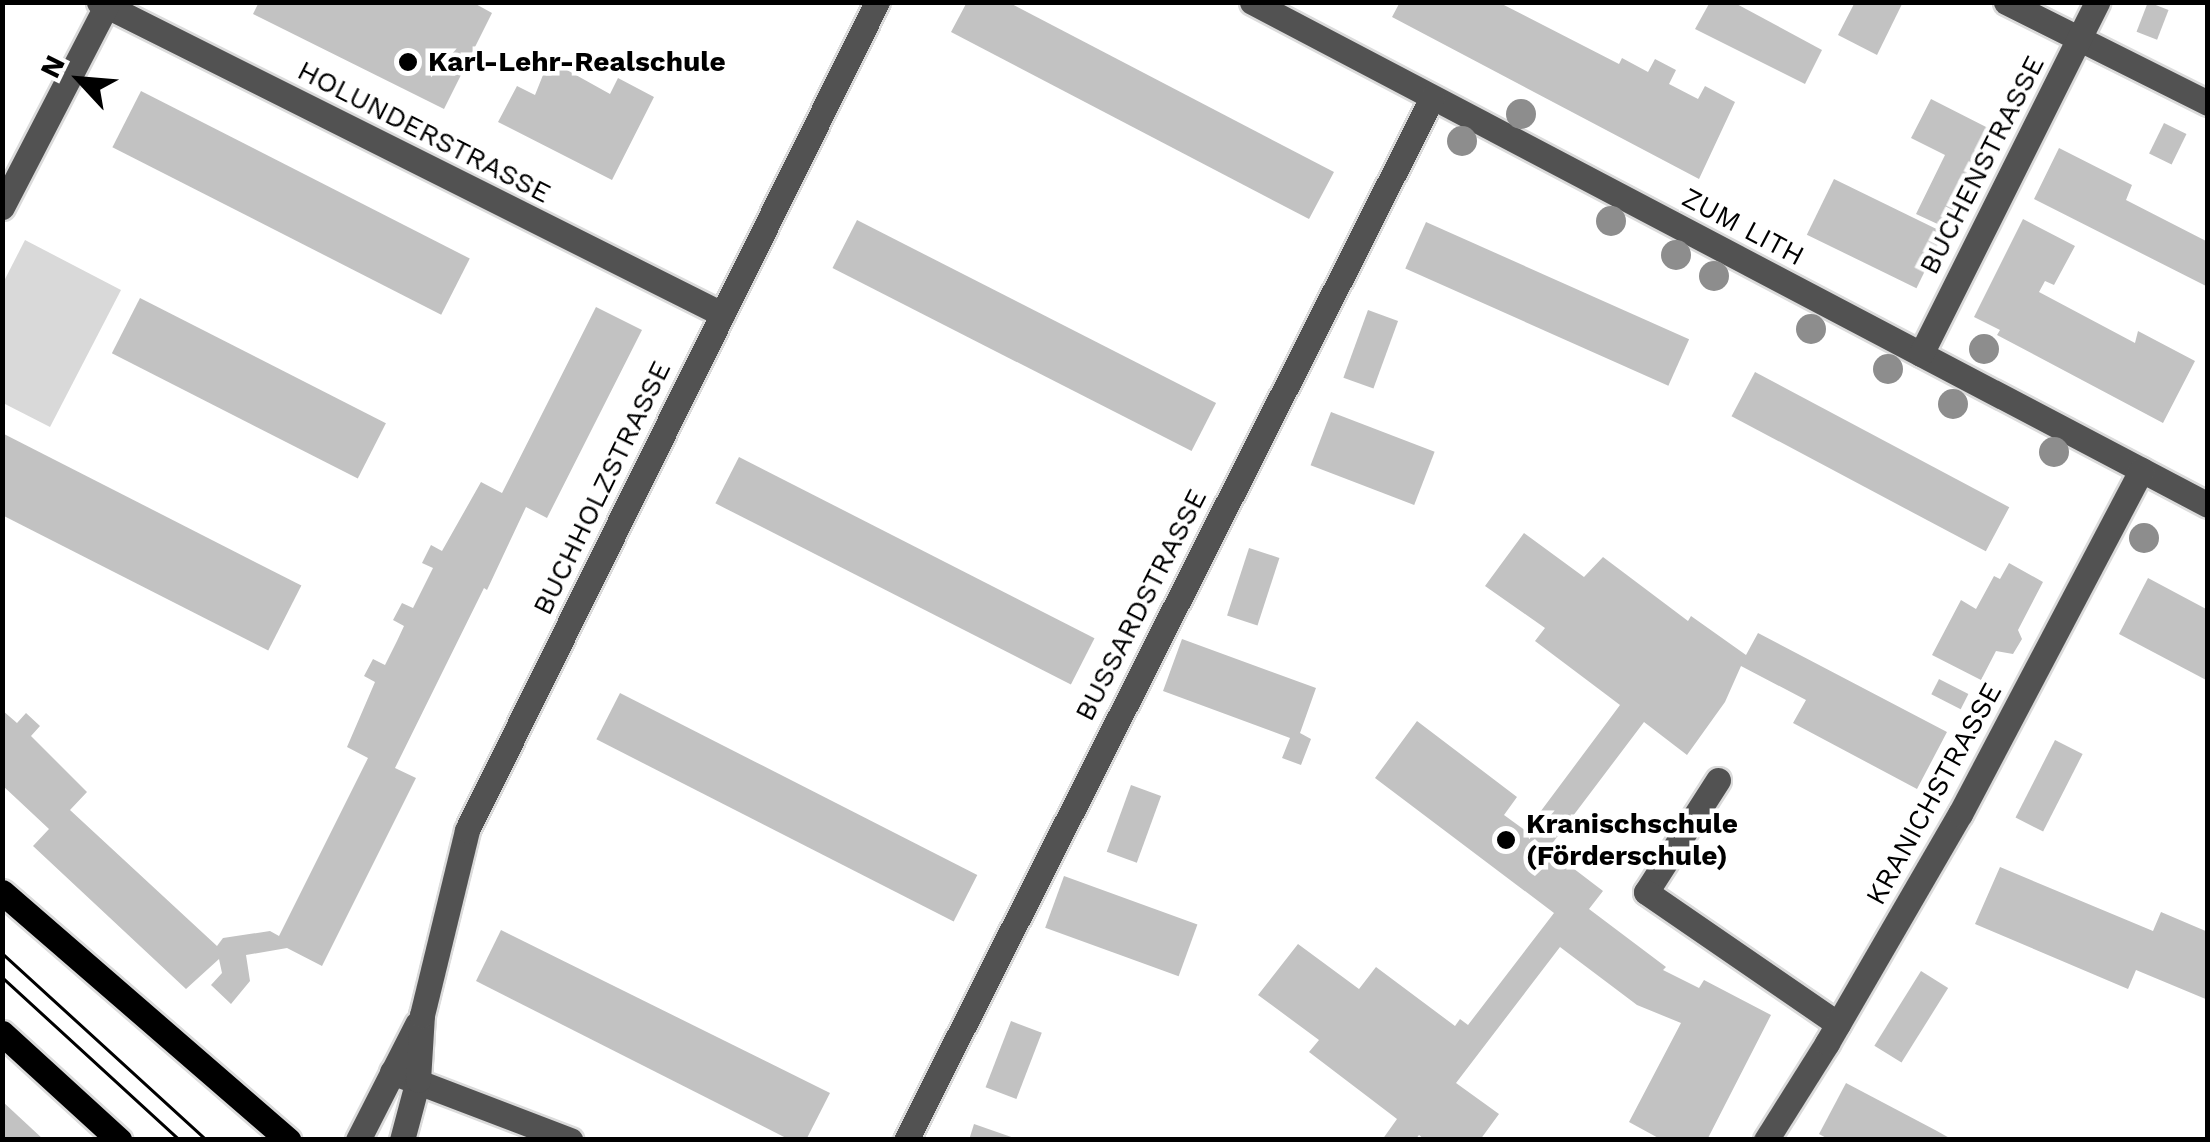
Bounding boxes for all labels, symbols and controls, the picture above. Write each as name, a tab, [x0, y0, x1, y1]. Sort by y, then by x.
north arrow	[30, 30, 130, 130]
place label: Karl-Lehr-Realschule	[428, 45, 726, 79]
text: N	[33, 50, 72, 83]
street label: BUCHENSTRASSE	[1912, 50, 2052, 280]
marker: Karl-Lehr-Realschule	[397, 51, 419, 73]
street label: HOLUNDERSTRASSE	[292, 54, 556, 210]
street label: ZUM LITH	[1676, 181, 1810, 273]
street label: BUCHHOLZSTRASSE	[526, 356, 678, 620]
street label: BUSSARDSTRASSE	[1068, 483, 1214, 727]
street label: KRANICHSTRASSE	[1859, 677, 2009, 911]
place label: Kranischschule (Förderschule)	[1526, 807, 1738, 873]
marker: Kranischschule (Förderschule)	[1495, 829, 1517, 851]

